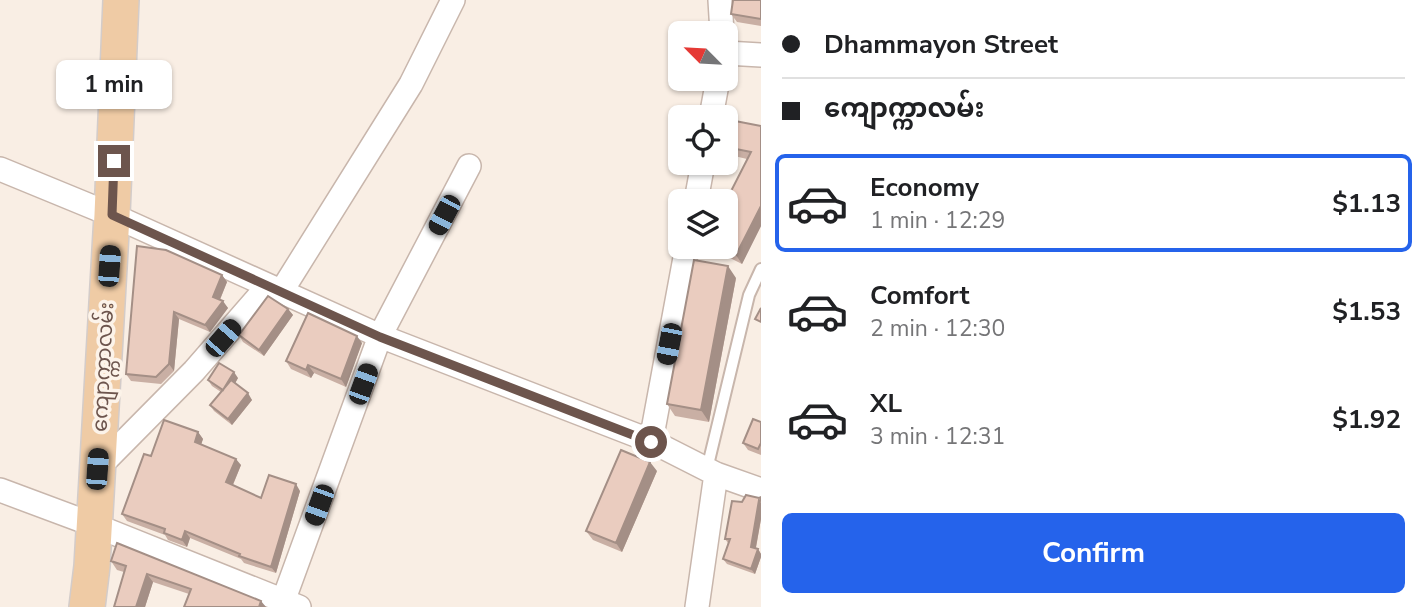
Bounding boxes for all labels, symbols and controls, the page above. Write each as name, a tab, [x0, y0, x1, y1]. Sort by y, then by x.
north arrow	[668, 21, 738, 91]
map controls	[668, 21, 738, 259]
text: Dhammayon Street	[824, 27, 1058, 62]
callout: 1 min	[56, 60, 172, 108]
text: 1 min	[84, 69, 144, 100]
text: ကျောက္ကာလမ်း	[824, 91, 984, 126]
button: locate	[668, 105, 738, 175]
route end	[98, 145, 130, 177]
text: Economy	[870, 170, 979, 205]
icon: car	[786, 172, 849, 235]
text: $1.13	[1332, 186, 1401, 221]
button: layers	[668, 189, 738, 259]
car	[425, 192, 464, 238]
text: 1 min · 12:29	[870, 205, 1005, 236]
car	[98, 244, 121, 288]
text: Comfort	[870, 278, 970, 313]
icon: car	[786, 280, 849, 343]
text: $1.53	[1332, 294, 1401, 329]
street label: ကျောက္ကာလမ်း	[84, 301, 124, 433]
text: 2 min · 12:30	[870, 313, 1005, 344]
car	[202, 315, 245, 361]
car	[655, 321, 684, 367]
car	[346, 361, 381, 407]
text: XL	[870, 386, 902, 421]
icon: car	[786, 388, 849, 451]
text: $1.92	[1332, 402, 1401, 437]
text: 3 min · 12:31	[870, 421, 1005, 452]
route start	[635, 426, 667, 458]
car	[86, 447, 109, 491]
car	[302, 482, 337, 528]
button: Confirm	[782, 513, 1405, 593]

